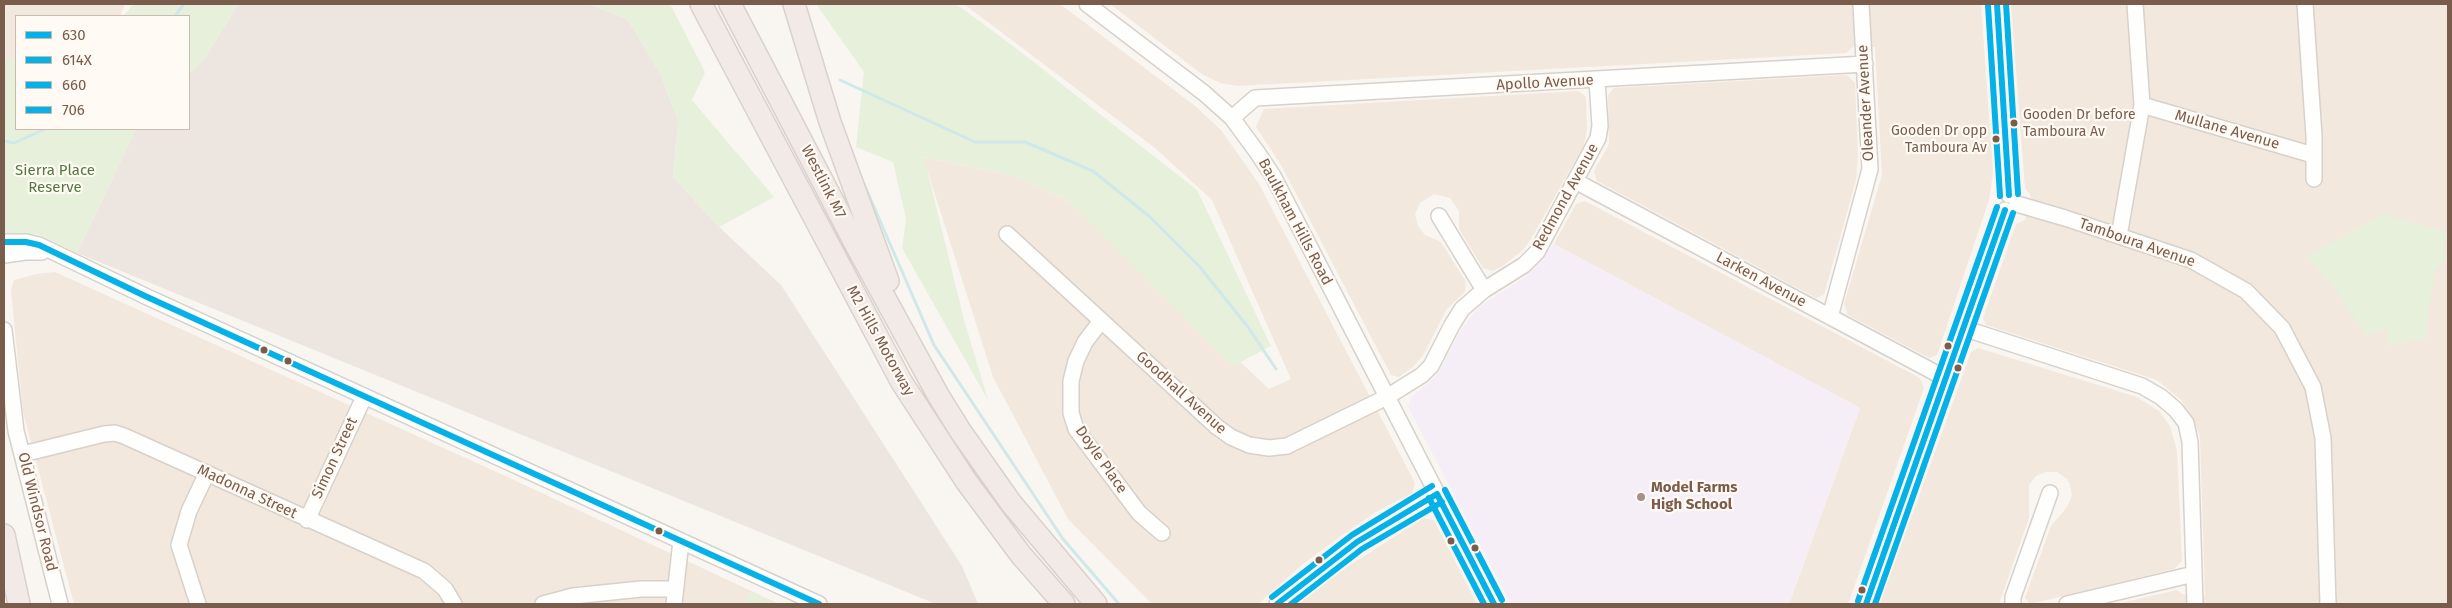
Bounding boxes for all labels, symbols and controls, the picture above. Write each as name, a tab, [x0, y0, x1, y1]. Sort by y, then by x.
legend	[15, 15, 190, 130]
text: 630	[62, 26, 86, 44]
street label: Oleander Avenue	[1854, 44, 1878, 162]
text: 614X	[62, 51, 92, 69]
street label: Apollo Avenue	[1496, 71, 1594, 95]
text: 660	[62, 76, 86, 94]
text: 706	[62, 101, 85, 119]
street label: Mullane Avenue	[2173, 106, 2281, 154]
place label: Gooden Dr before Tamboura Av	[2023, 107, 2136, 140]
marker: Gooden Dr before Tamboura Av	[2009, 118, 2019, 128]
place label: Gooden Dr opp Tamboura Av	[1891, 123, 1987, 156]
marker: Gooden Dr opp Tamboura Av	[1991, 134, 2001, 144]
street label: Redmond Avenue	[1529, 141, 1603, 253]
street label: Westlink M7	[797, 142, 849, 222]
street label: Baulkham Hills Road	[1254, 156, 1336, 288]
park label: Sierra Place Reserve	[15, 162, 95, 197]
street label: Tamboura Avenue	[2077, 215, 2197, 271]
street label: Larken Avenue	[1713, 249, 1809, 311]
street label: M2 Hills Motorway	[842, 283, 918, 399]
unlabelled marker	[1943, 341, 1953, 351]
unlabelled marker	[259, 345, 269, 355]
street label: Goodhall Avenue	[1132, 348, 1230, 438]
unlabelled marker	[283, 356, 293, 366]
unlabelled marker	[1953, 363, 1963, 373]
street label: Simon Street	[308, 415, 362, 501]
street label: Doyle Place	[1071, 423, 1131, 497]
street label: Old Windsor Road	[13, 451, 61, 573]
street label: Madonna Street	[194, 461, 300, 523]
place label: Model Farms High School	[1651, 479, 1737, 514]
marker: Model Farms High School	[1635, 491, 1647, 503]
unlabelled marker	[654, 526, 664, 536]
unlabelled marker	[1446, 536, 1456, 546]
unlabelled marker	[1470, 543, 1480, 553]
unlabelled marker	[1314, 555, 1324, 565]
unlabelled marker	[1857, 585, 1867, 595]

